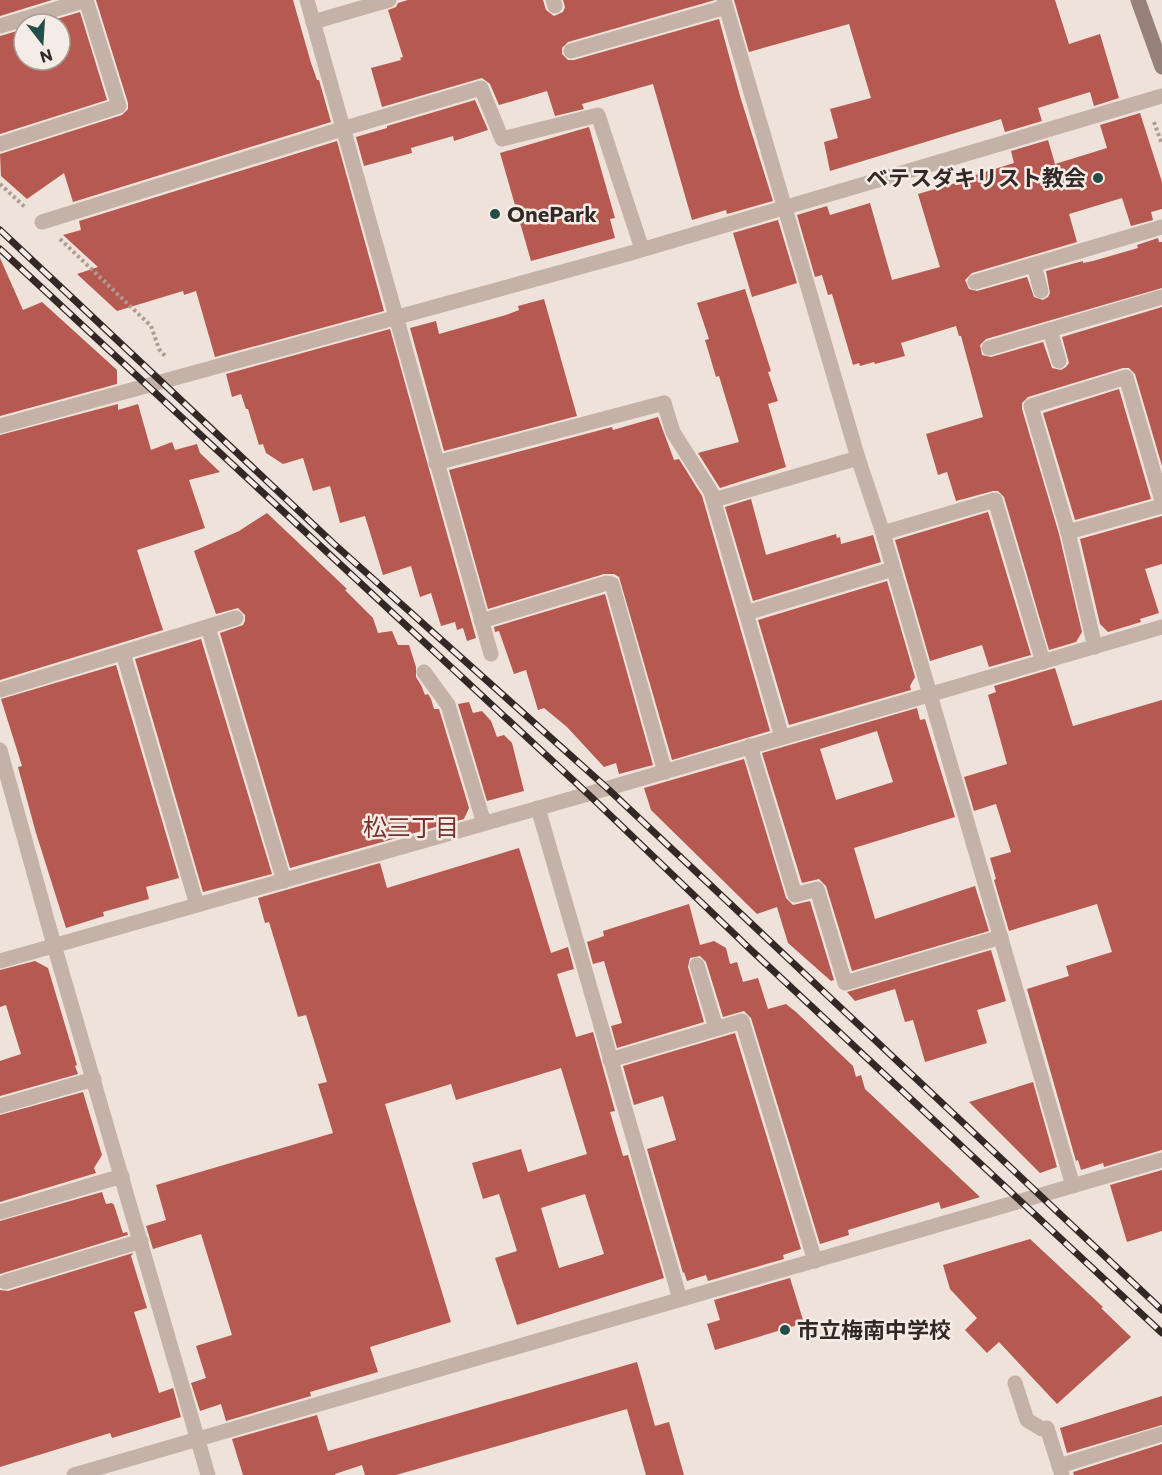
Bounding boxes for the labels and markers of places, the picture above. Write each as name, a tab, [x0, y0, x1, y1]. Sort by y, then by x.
place label: ベテスダキリスト教会	[866, 164, 1086, 191]
marker: ベテスダキリスト教会	[1091, 171, 1105, 185]
place label: OnePark	[507, 200, 597, 227]
marker: OnePark	[488, 207, 502, 221]
place label: 市立梅南中学校	[797, 1316, 951, 1343]
marker: 市立梅南中学校	[778, 1323, 792, 1337]

